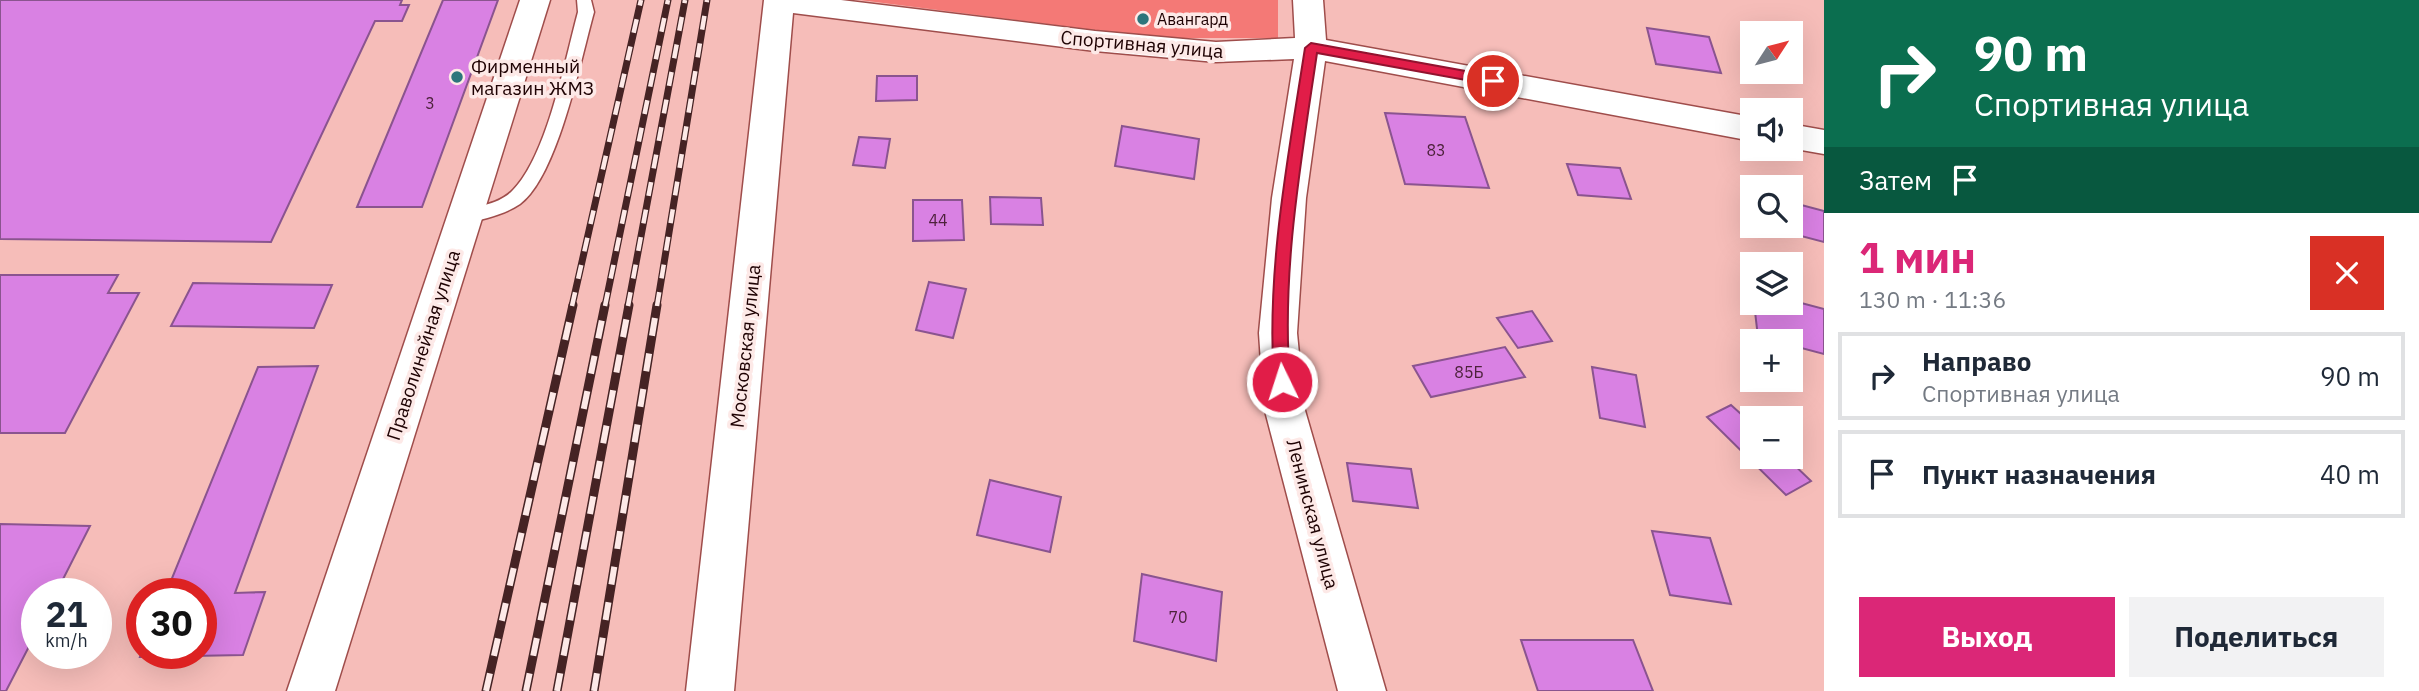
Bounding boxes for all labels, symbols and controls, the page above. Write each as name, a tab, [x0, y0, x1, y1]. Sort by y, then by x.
place label: Авангард	[1157, 9, 1229, 29]
marker: Авангард	[1135, 11, 1151, 27]
north arrow	[1740, 21, 1802, 84]
map controls	[1740, 21, 1803, 469]
text: 90 m	[1974, 21, 2088, 84]
street label: Спортивная улица	[1060, 25, 1224, 63]
icon: right	[1859, 28, 1950, 119]
pin	[1463, 51, 1523, 111]
place label: Фирменный магазин ЖМЗ	[471, 54, 594, 100]
icon: arrive	[1474, 62, 1512, 100]
marker: Фирменный магазин ЖМЗ	[449, 69, 465, 85]
text: Спортивная улица	[1974, 83, 2249, 125]
house number: 3	[425, 93, 435, 113]
button: sound	[1740, 98, 1803, 161]
house number: 83	[1426, 140, 1446, 160]
icon: arrive	[1946, 161, 1984, 199]
text: Затем	[1859, 163, 1932, 197]
button: search	[1740, 175, 1803, 238]
house number: 44	[928, 210, 948, 230]
text: 1 мин	[1859, 230, 1976, 285]
button: close	[2310, 236, 2384, 310]
street label: Праволинейная улица	[381, 247, 465, 443]
button: layers	[1740, 252, 1803, 315]
street label: Московская улица	[724, 263, 766, 429]
text: 130 m · 11:36	[1859, 284, 2006, 314]
button: +	[1740, 329, 1803, 392]
text: Направо	[1922, 344, 2031, 378]
position arrow	[1245, 345, 1319, 419]
icon: right	[1863, 357, 1901, 395]
text: 90 m	[2320, 359, 2380, 393]
house number: 85Б	[1454, 362, 1484, 382]
text: Спортивная улица	[1922, 378, 2120, 408]
button: −	[1740, 406, 1803, 469]
street label: Ленинская улица	[1281, 436, 1345, 592]
icon: arrive	[1863, 455, 1901, 493]
text: Пункт назначения	[1922, 457, 2156, 491]
text: 40 m	[2320, 457, 2380, 491]
speed limit sign: 30	[126, 578, 217, 669]
text: 21	[45, 591, 88, 637]
button: Выход	[1859, 597, 2115, 677]
button: Поделиться	[2129, 597, 2384, 677]
house number: 70	[1168, 607, 1188, 627]
text: km/h	[45, 629, 88, 652]

